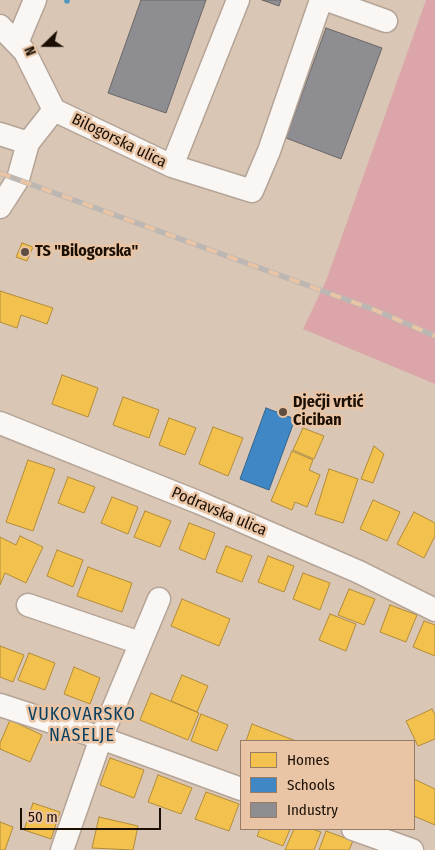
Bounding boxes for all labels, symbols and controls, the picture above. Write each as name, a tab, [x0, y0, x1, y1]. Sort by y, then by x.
north arrow	[20, 20, 70, 70]
text: N	[21, 44, 40, 58]
street label: Bilogorska ulica	[68, 110, 170, 172]
place label: TS "Bilogorska"	[35, 242, 138, 262]
marker: TS "Bilogorska"	[19, 246, 31, 258]
place label: Dječji vrtić Ciciban	[293, 393, 363, 431]
marker: Dječji vrtić Ciciban	[277, 406, 289, 418]
street label: Podravska ulica	[169, 483, 269, 541]
district label: VUKOVARSKO NASELJE	[27, 704, 137, 746]
legend	[240, 740, 415, 830]
text: Homes	[287, 751, 329, 769]
text: Schools	[287, 776, 335, 794]
scale bar	[22, 798, 164, 830]
text: Industry	[287, 801, 338, 819]
text: 50 m	[28, 808, 58, 826]

